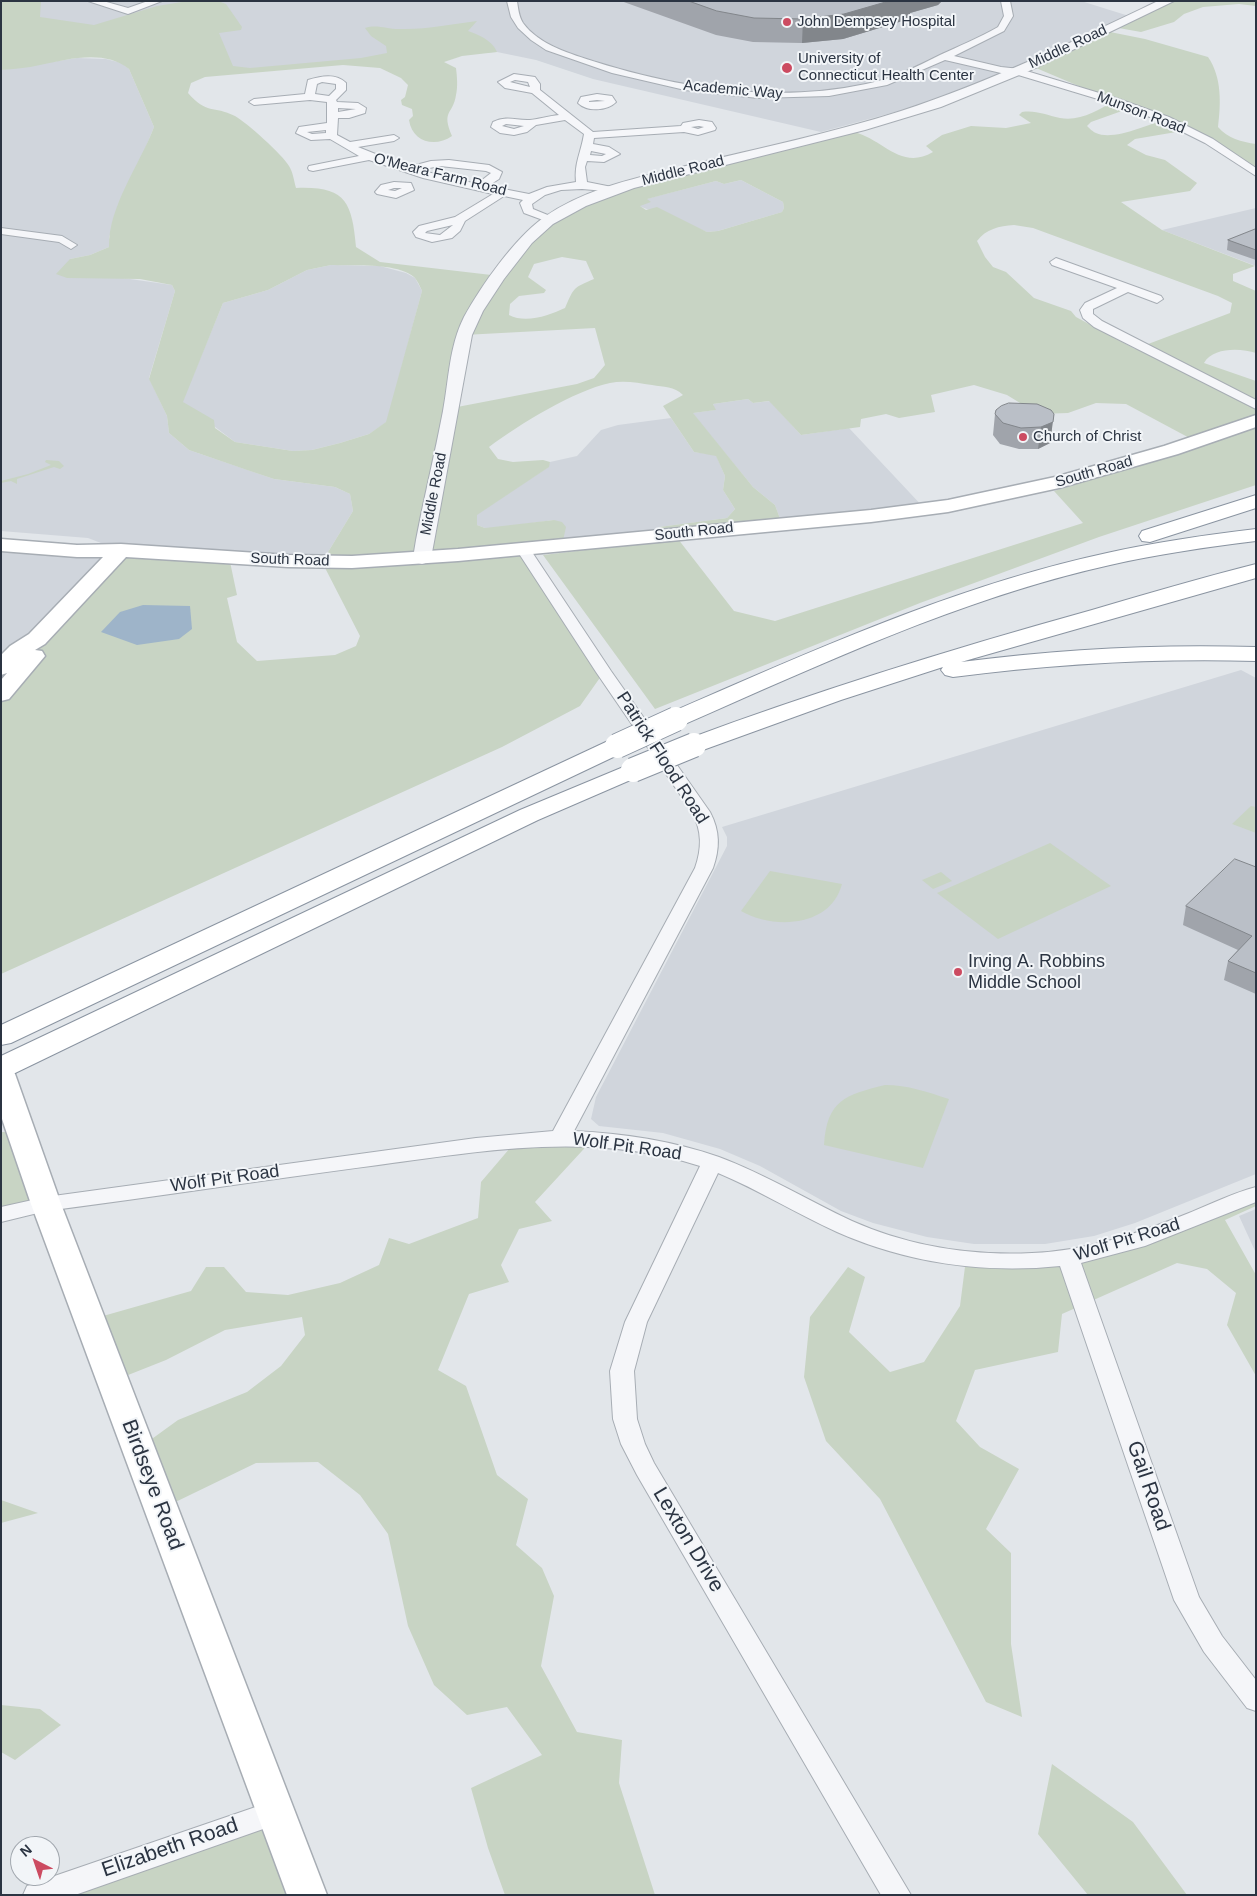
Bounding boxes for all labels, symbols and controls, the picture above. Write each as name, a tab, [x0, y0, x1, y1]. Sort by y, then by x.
place label: John Dempsey Hospital	[797, 13, 955, 31]
marker: John Dempsey Hospital	[781, 16, 793, 28]
street label: Middle Road	[1026, 21, 1110, 73]
place label: University of Connecticut Health Center	[798, 50, 974, 85]
marker: University of Connecticut Health Center	[780, 61, 794, 75]
street label: Academic Way	[683, 77, 783, 103]
street label: Munson Road	[1094, 88, 1188, 138]
street label: O'Meara Farm Road	[372, 150, 508, 200]
street label: Middle Road	[640, 152, 726, 190]
place label: Church of Christ	[1033, 428, 1141, 446]
marker: Church of Christ	[1017, 431, 1029, 443]
street label: Middle Road	[417, 451, 451, 537]
street label: South Road	[1053, 452, 1135, 492]
street label: South Road	[654, 519, 734, 545]
street label: South Road	[250, 550, 330, 570]
street label: Patrick Flood Road	[611, 688, 713, 828]
place label: Irving A. Robbins Middle School	[968, 951, 1105, 994]
marker: Irving A. Robbins Middle School	[952, 966, 964, 978]
street label: Wolf Pit Road	[571, 1129, 683, 1165]
street label: Wolf Pit Road	[169, 1161, 281, 1197]
street label: Wolf Pit Road	[1071, 1214, 1183, 1266]
street label: Birdseye Road	[116, 1416, 188, 1554]
street label: Gail Road	[1121, 1438, 1175, 1534]
street label: Lexton Drive	[647, 1483, 729, 1597]
street label: Elizabeth Road	[99, 1813, 241, 1883]
north arrow	[10, 1836, 60, 1886]
text: N	[17, 1841, 35, 1860]

